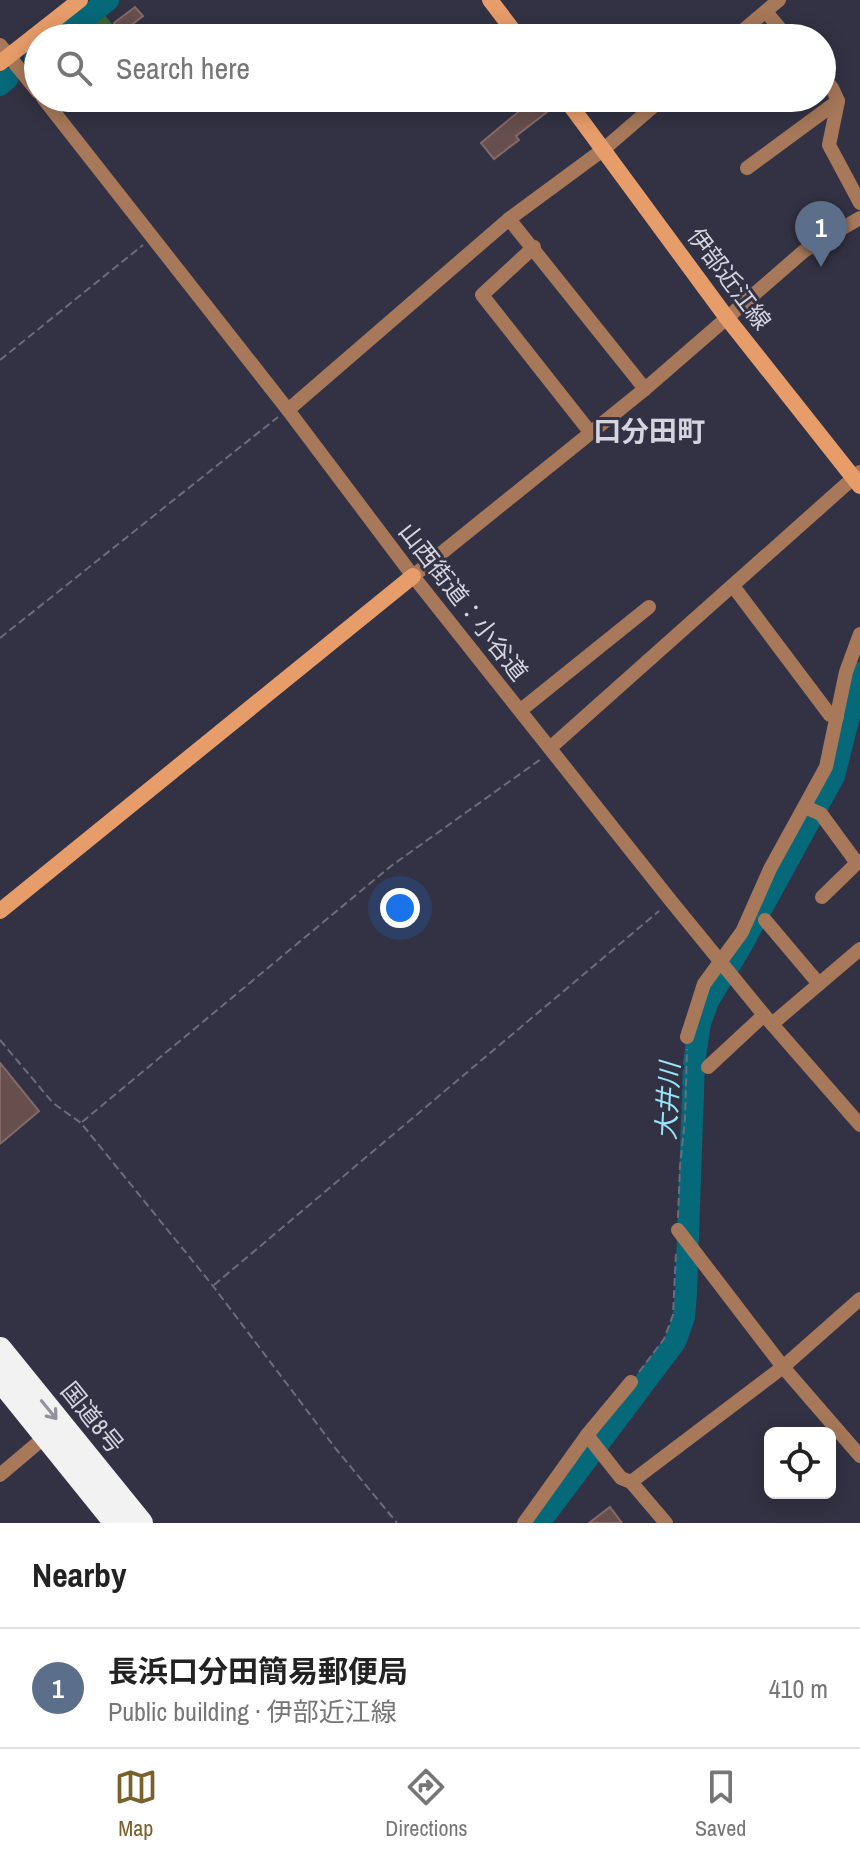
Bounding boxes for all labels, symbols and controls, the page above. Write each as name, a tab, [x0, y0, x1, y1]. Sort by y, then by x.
search box	[24, 24, 836, 112]
icon: search	[52, 46, 96, 90]
text: Search here	[116, 48, 250, 88]
pin: 1	[795, 201, 847, 267]
street label: 伊部近江線	[681, 221, 779, 336]
district label: 口分田町	[593, 412, 705, 450]
street label: 山西街道：小谷道	[392, 516, 535, 687]
your location	[380, 888, 420, 928]
water label: 大井川	[648, 1058, 687, 1141]
street label: 国道8号	[54, 1375, 131, 1460]
one-way arrow	[40, 1399, 58, 1420]
map controls	[764, 1427, 836, 1499]
button: locate	[764, 1427, 836, 1499]
text: Nearby	[32, 1552, 127, 1598]
text: 長浜口分田簡易郵便局	[108, 1651, 408, 1691]
text: 1	[52, 1671, 64, 1706]
text: 410 m	[769, 1671, 828, 1706]
text: Public building · 伊部近江線	[108, 1694, 397, 1729]
tab: Map	[114, 1765, 158, 1843]
tab: Directions	[385, 1765, 468, 1843]
tab: Saved	[695, 1765, 746, 1843]

